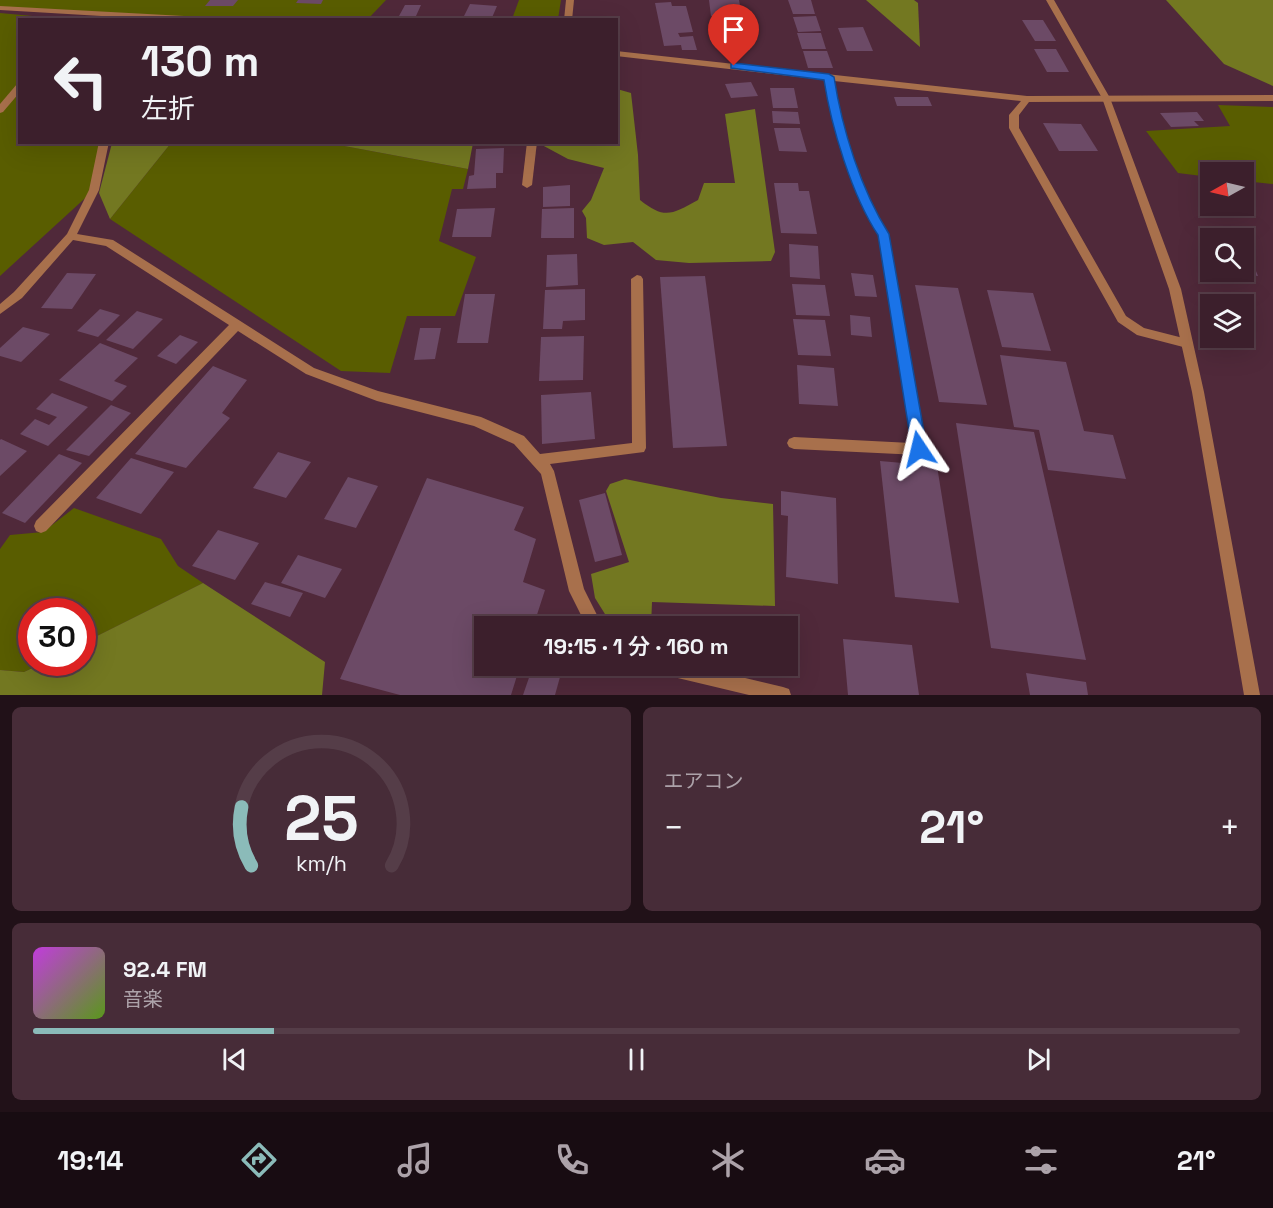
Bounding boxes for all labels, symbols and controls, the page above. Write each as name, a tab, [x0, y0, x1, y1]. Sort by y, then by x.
pin	[708, 4, 759, 66]
icon: arrive	[717, 13, 750, 46]
text: 130 m	[141, 35, 259, 88]
icon: left	[42, 42, 120, 120]
text: 左折	[141, 91, 195, 126]
north arrow	[1200, 162, 1254, 216]
map controls	[1200, 162, 1254, 348]
button: search	[1200, 228, 1254, 282]
button: layers	[1200, 294, 1254, 348]
position arrow	[887, 417, 951, 481]
speed limit sign: 30	[18, 598, 96, 676]
text: 19:15 · 1 分 · 160 m	[544, 632, 728, 660]
text: エアコン	[664, 768, 744, 794]
text: 25	[284, 779, 358, 858]
text: 21°	[919, 799, 984, 856]
text: −	[664, 807, 684, 849]
text: +	[1220, 807, 1240, 849]
text: km/h	[296, 850, 347, 877]
text: 92.4 FM	[123, 955, 207, 983]
text: 音楽	[123, 986, 163, 1012]
icon: previous	[218, 1043, 251, 1076]
icon: pause	[620, 1043, 653, 1076]
icon: next	[1022, 1043, 1055, 1076]
icon: directions	[238, 1139, 280, 1181]
icon: music	[394, 1139, 436, 1181]
icon: phone	[551, 1139, 593, 1181]
icon: climate	[707, 1139, 749, 1181]
icon: car	[864, 1139, 906, 1181]
icon: filters	[1020, 1139, 1062, 1181]
text: 19:14	[57, 1143, 124, 1178]
text: 21°	[1177, 1143, 1216, 1178]

